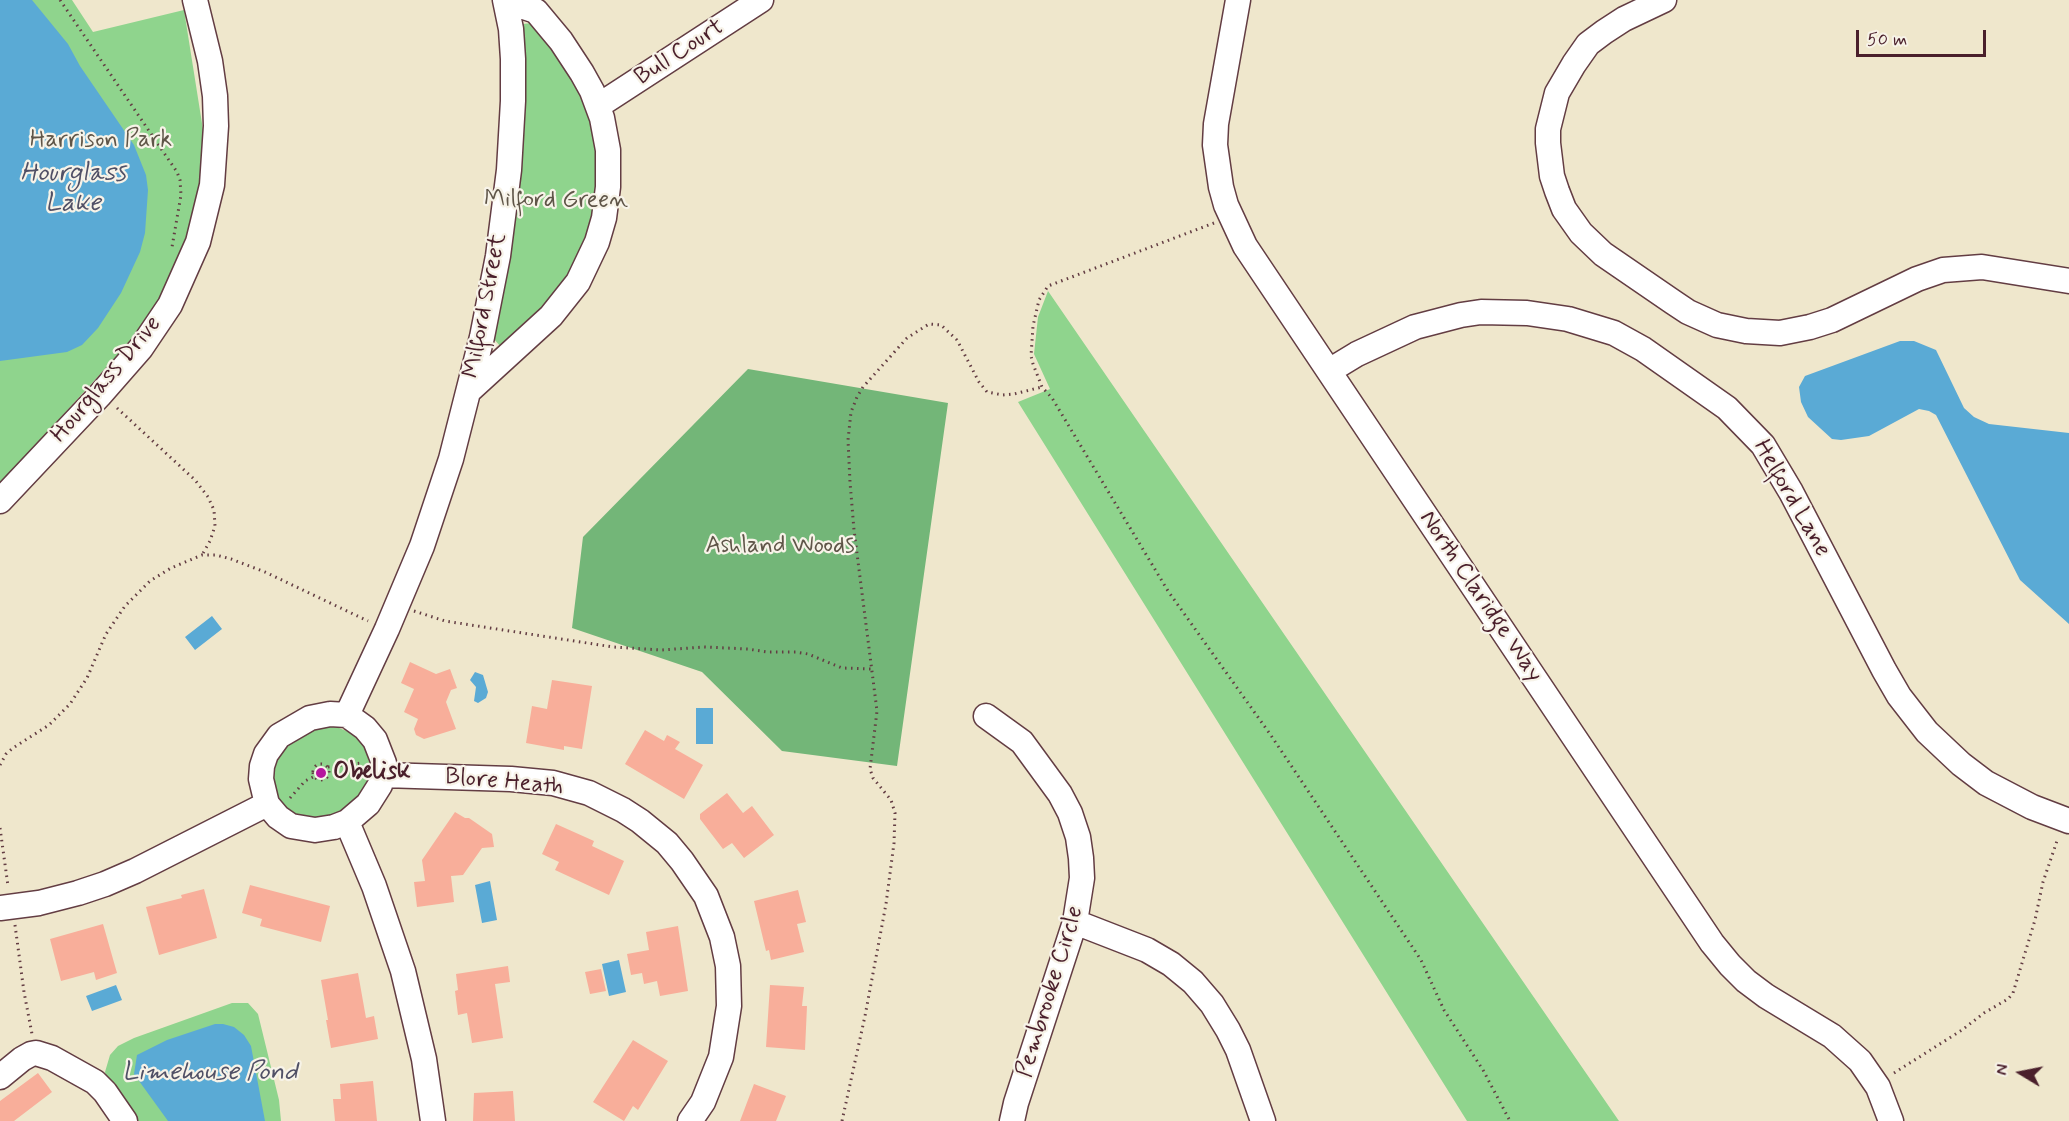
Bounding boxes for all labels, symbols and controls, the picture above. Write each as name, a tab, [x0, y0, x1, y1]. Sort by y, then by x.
street label: Bull Court	[630, 13, 730, 93]
scale bar	[1859, 18, 1990, 56]
text: 50 m	[1867, 28, 1907, 52]
park label: Harrison Park	[30, 127, 172, 155]
water label: Hourglass Lake	[20, 159, 126, 220]
park label: Milford Green	[484, 187, 628, 215]
street label: Milford Street	[458, 231, 514, 381]
street label: Hourglass Drive	[46, 311, 168, 449]
street label: Helford Lane	[1746, 435, 1836, 563]
street label: North Claridge Way	[1412, 506, 1548, 688]
park label: Ashland Woods	[705, 533, 855, 561]
place label: Obelisk	[333, 759, 410, 787]
street label: Blore Heath	[444, 763, 564, 803]
marker: Obelisk	[314, 766, 328, 780]
street label: Pembrooke Circle	[1011, 903, 1091, 1081]
north arrow	[1991, 1043, 2051, 1103]
water label: Limehouse Pond	[122, 1058, 298, 1090]
text: N	[1992, 1063, 2014, 1077]

